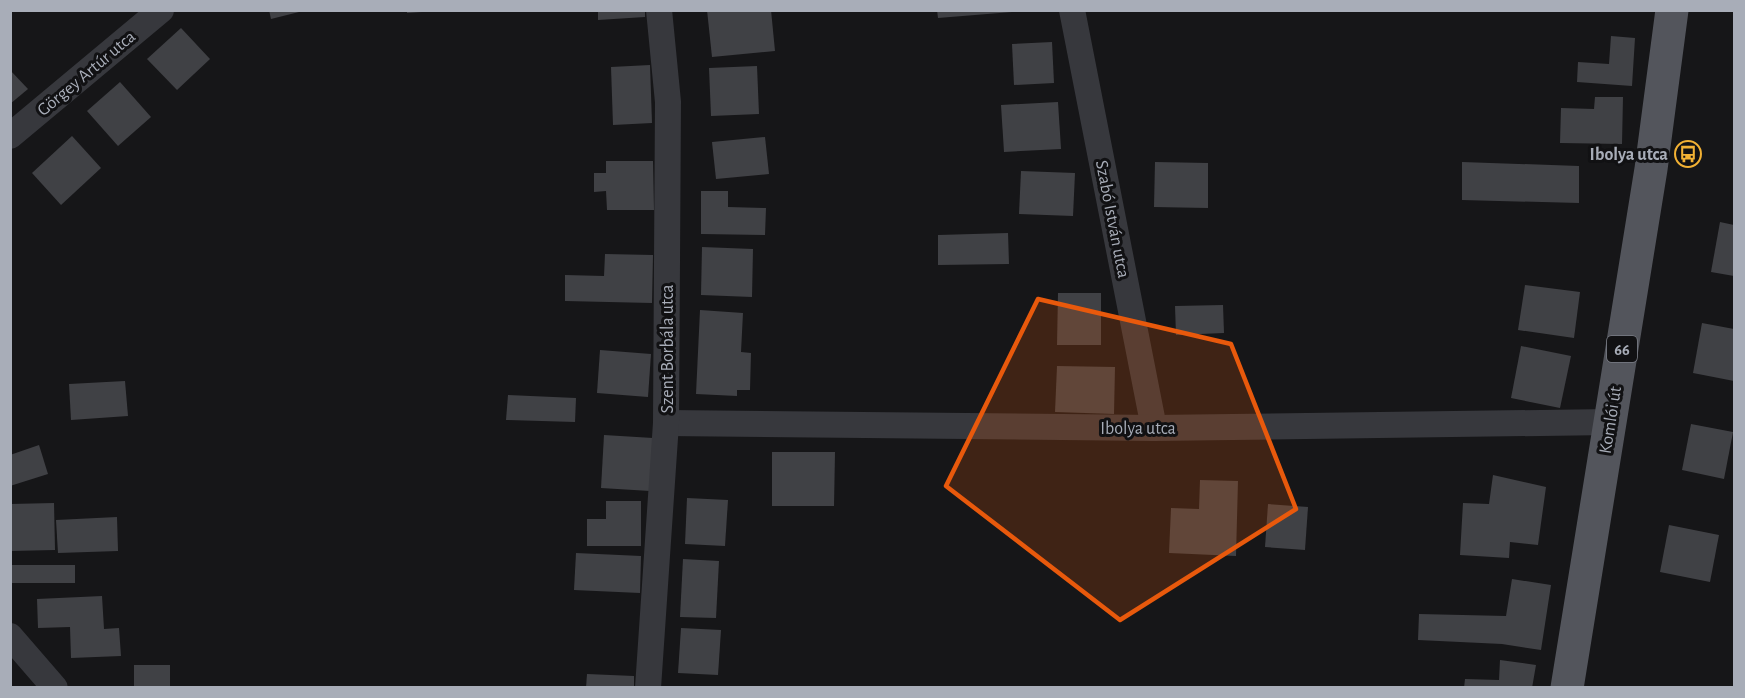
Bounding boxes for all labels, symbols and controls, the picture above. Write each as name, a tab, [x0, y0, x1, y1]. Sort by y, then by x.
street label: Görgey Artúr utca	[34, 28, 139, 120]
bus stop icon: Ibolya utca	[1673, 139, 1703, 169]
place label: Ibolya utca	[1589, 146, 1668, 164]
street label: Szabó István utca	[1092, 159, 1132, 280]
street label: Szent Borbála utca	[659, 285, 677, 413]
road number: 66	[1607, 336, 1637, 362]
street label: Komlói út	[1597, 385, 1625, 455]
street label: Ibolya utca	[1100, 420, 1176, 438]

